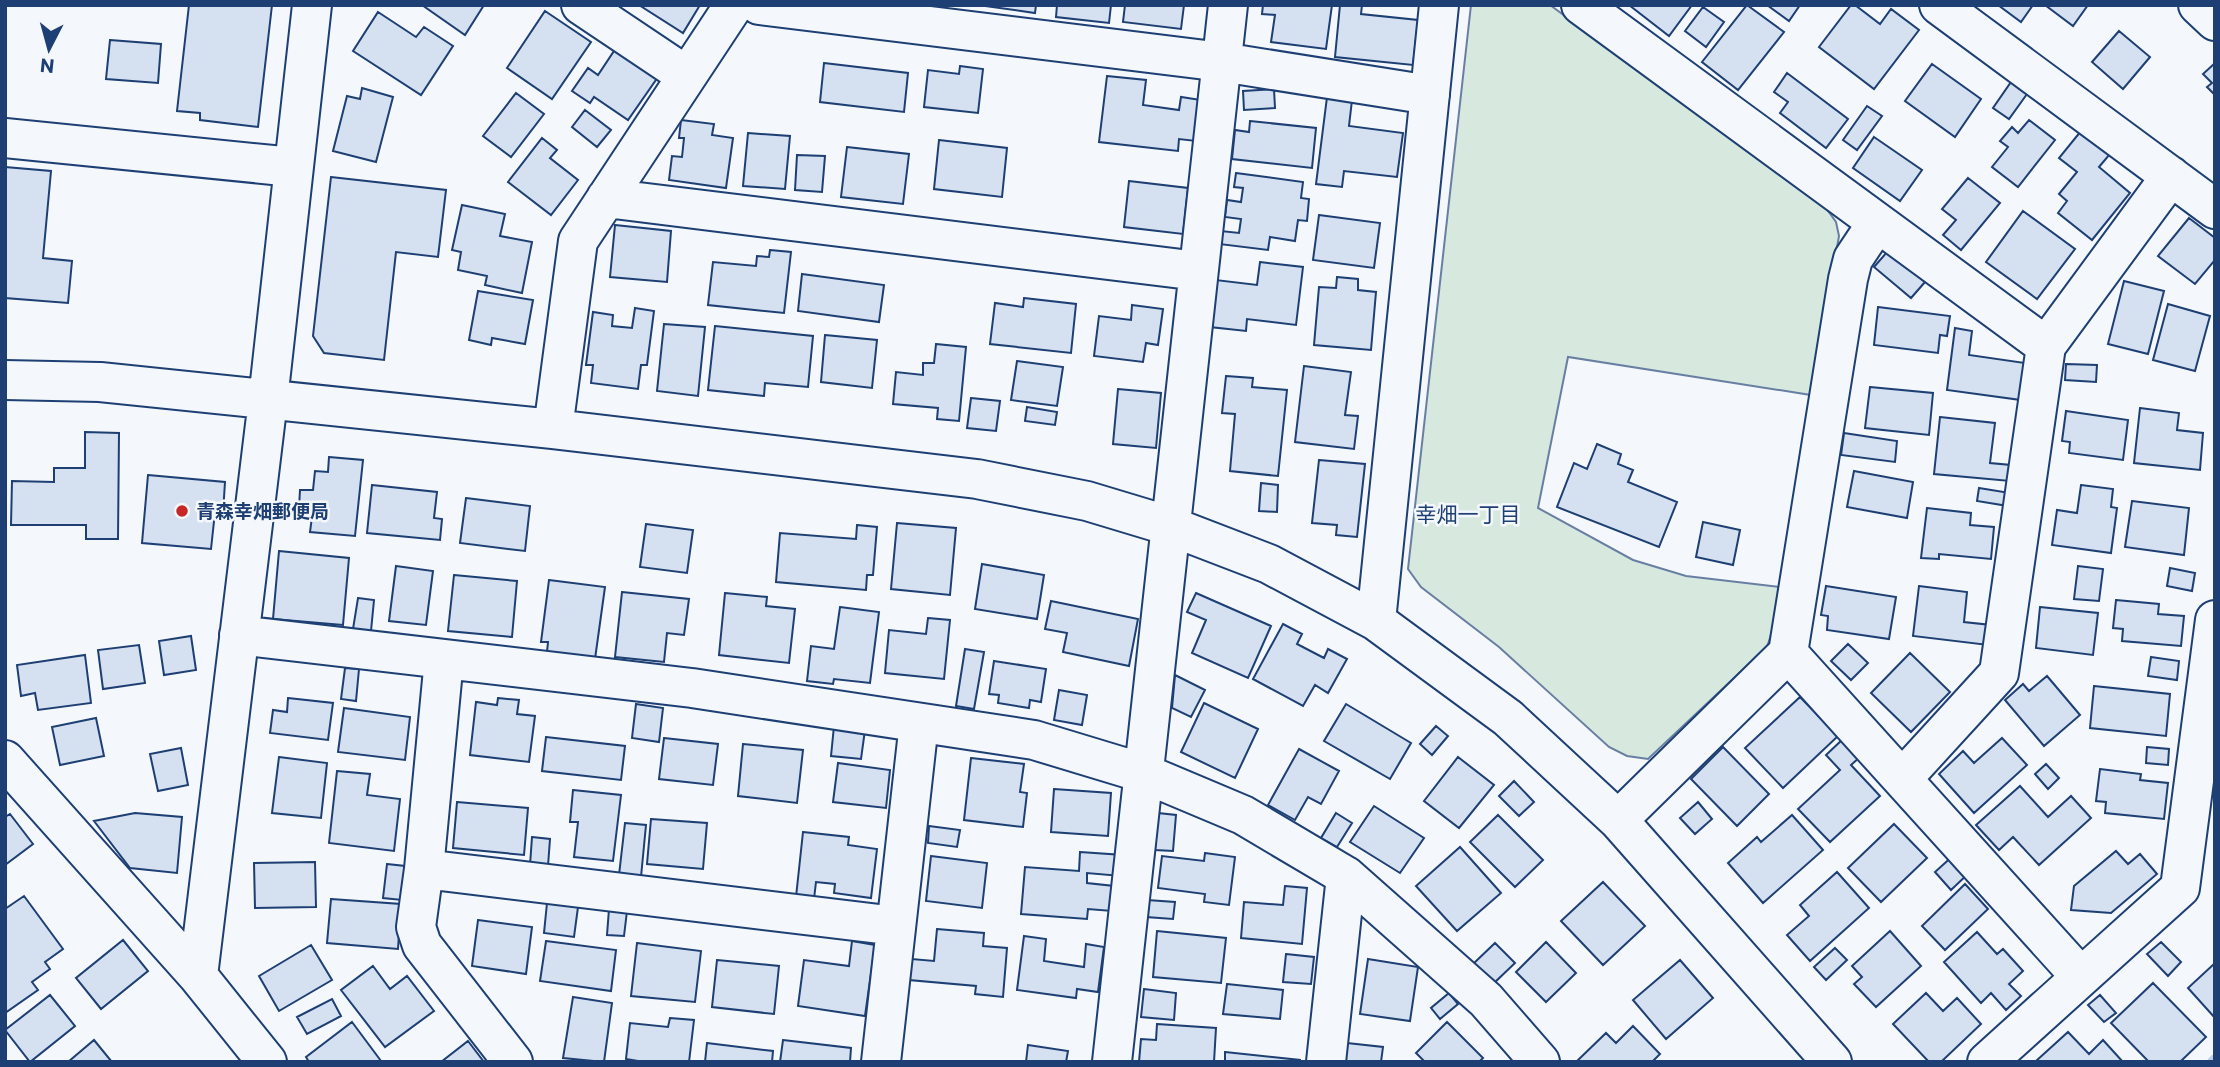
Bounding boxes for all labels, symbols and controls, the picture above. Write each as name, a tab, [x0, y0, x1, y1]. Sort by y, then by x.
north arrow	[14, 14, 84, 84]
text: N	[39, 54, 55, 79]
place label: 青森幸畑郵便局	[196, 499, 329, 522]
district label: 幸畑一丁目	[1416, 501, 1521, 526]
marker: 青森幸畑郵便局	[174, 503, 190, 519]

